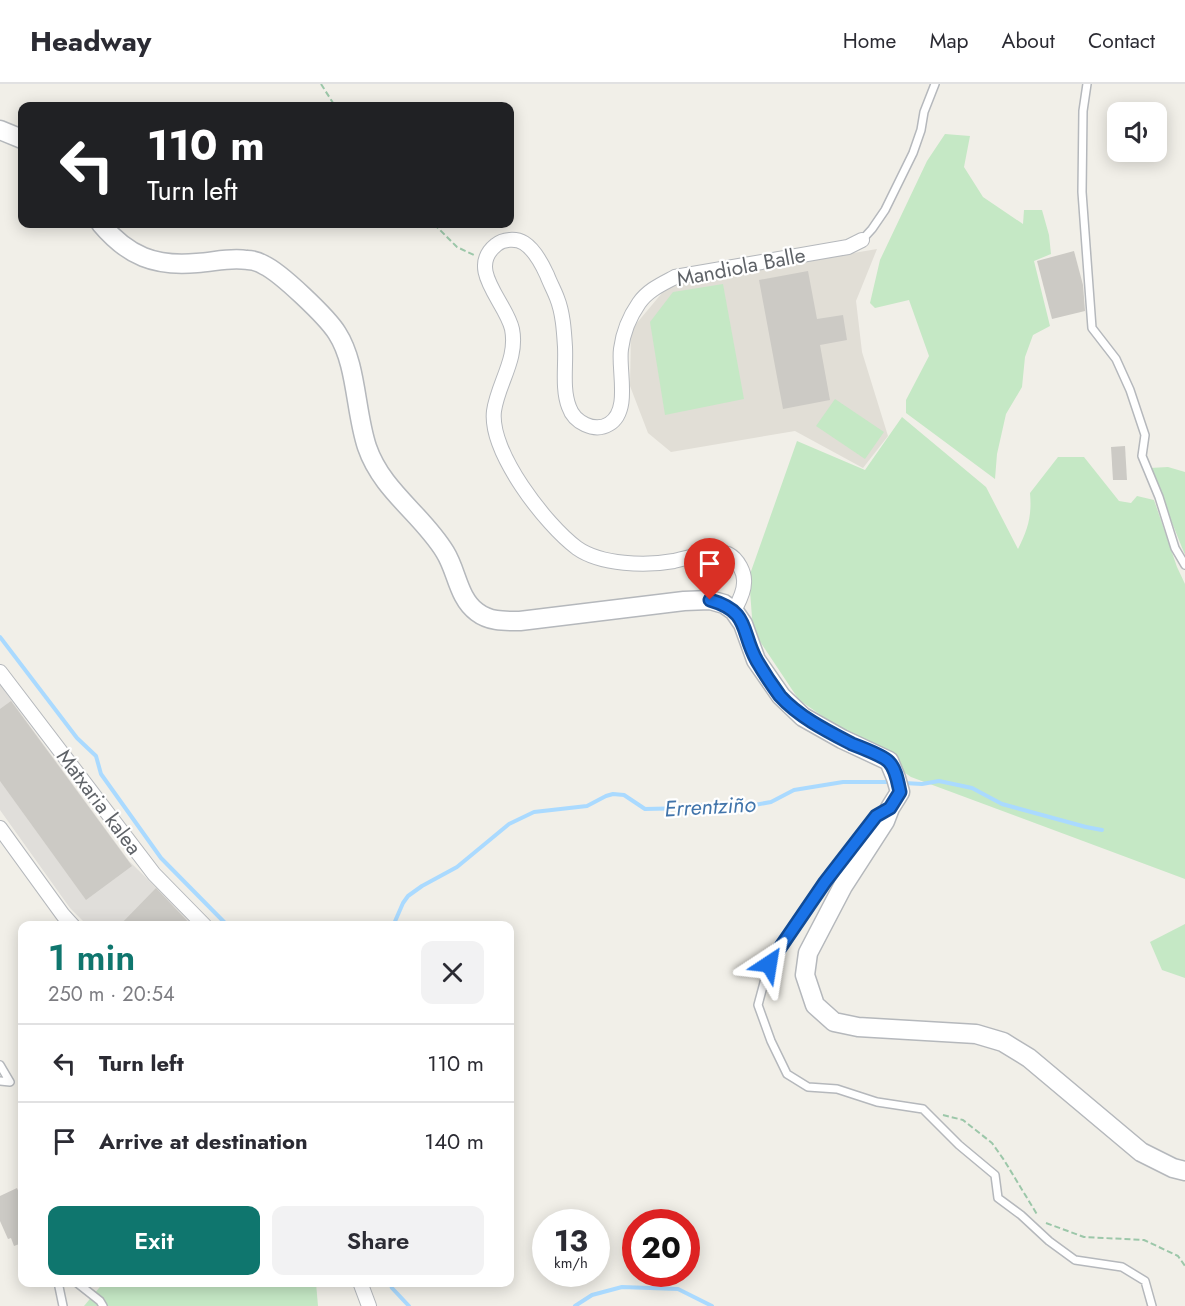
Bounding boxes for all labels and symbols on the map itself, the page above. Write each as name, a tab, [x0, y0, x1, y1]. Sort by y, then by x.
street label: Mandiola Balle	[674, 240, 808, 294]
pin	[684, 538, 735, 600]
street label: Matxaria kalea	[49, 743, 149, 861]
water label: Errentziño	[663, 788, 757, 824]
position arrow	[737, 932, 801, 996]
speed limit sign: 20	[622, 1209, 700, 1287]

